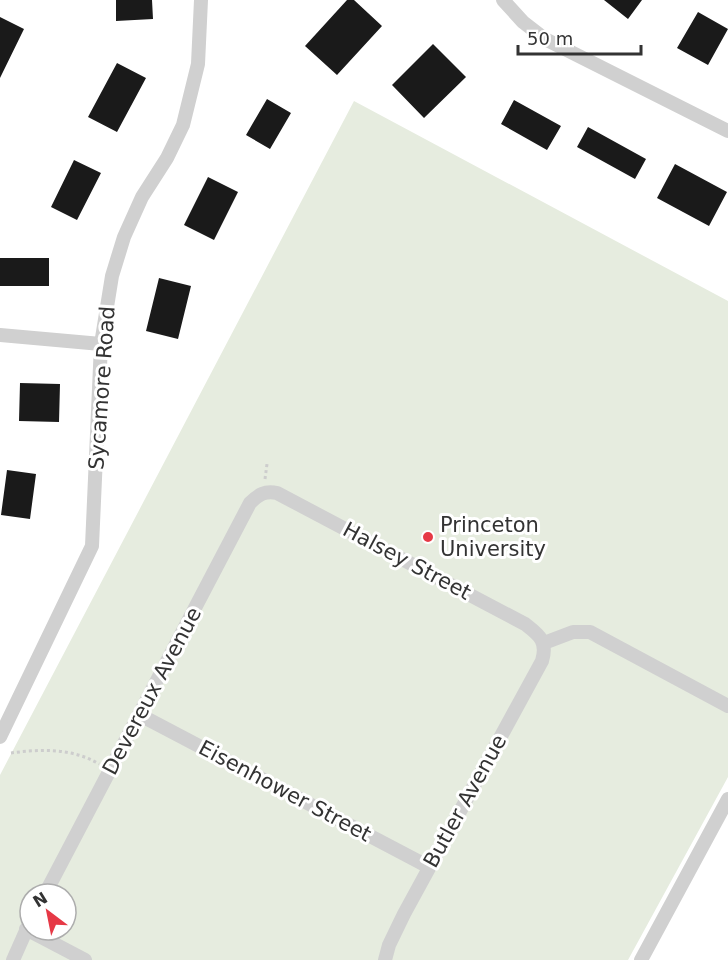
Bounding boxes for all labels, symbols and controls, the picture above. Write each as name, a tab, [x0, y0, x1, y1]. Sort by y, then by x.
scale bar	[518, 18, 641, 56]
text: 50 m	[527, 28, 573, 49]
street label: Sycamore Road	[84, 305, 120, 471]
place label: Princeton University	[440, 513, 546, 561]
street label: Halsey Street	[339, 517, 475, 605]
marker: Princeton University	[421, 530, 435, 544]
street label: Devereux Avenue	[98, 603, 206, 779]
street label: Butler Avenue	[419, 730, 511, 872]
street label: Eisenhower Street	[195, 735, 375, 847]
north arrow	[18, 882, 78, 942]
text: N	[30, 888, 51, 911]

